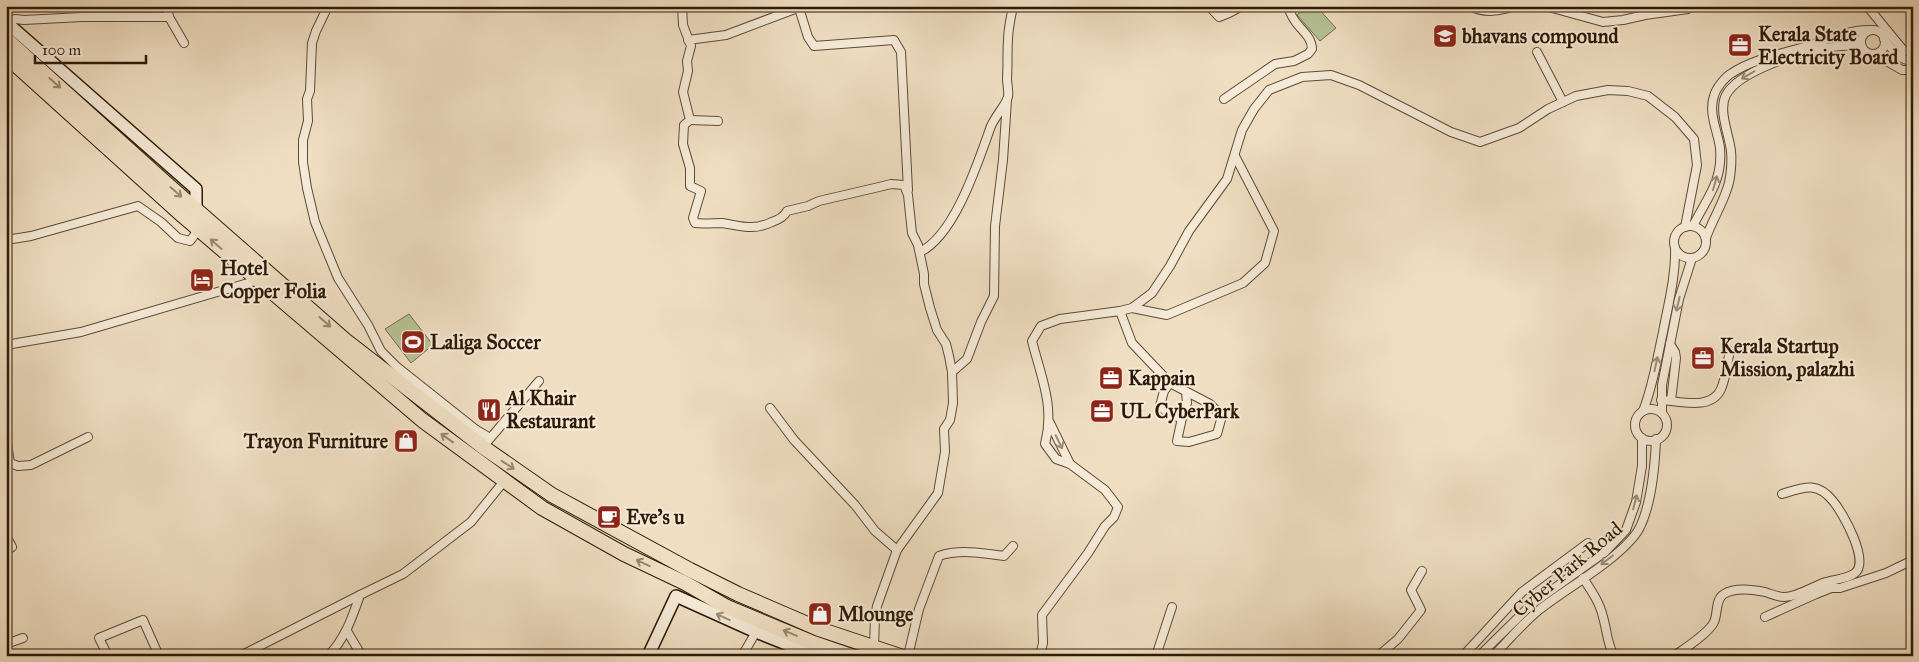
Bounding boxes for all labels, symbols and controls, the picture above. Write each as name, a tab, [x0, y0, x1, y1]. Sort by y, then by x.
place label: Kerala State Electricity Board	[1758, 22, 1899, 70]
school or university icon: bhavans compound	[1432, 23, 1458, 49]
place label: bhavans compound	[1461, 24, 1620, 49]
scale bar	[35, 32, 146, 64]
office icon: Kerala State Electricity Board	[1727, 32, 1753, 58]
text: 100 m	[42, 41, 82, 59]
one-way arrow	[1741, 71, 1755, 81]
one-way arrow	[49, 77, 62, 89]
one-way arrow	[1711, 175, 1721, 191]
one-way arrow	[169, 186, 182, 197]
one-way arrow	[210, 238, 223, 249]
place label: Hotel Copper Folia	[220, 256, 327, 304]
hotel icon: Hotel Copper Folia	[189, 267, 215, 293]
one-way arrow	[1673, 296, 1682, 312]
one-way arrow	[318, 317, 331, 328]
sports icon: Laliga Soccer	[400, 329, 426, 355]
place label: Laliga Soccer	[430, 330, 541, 355]
place label: Kerala Startup Mission, palazhi	[1720, 334, 1855, 382]
office icon: Kerala Startup Mission, palazhi	[1690, 345, 1716, 371]
one-way arrow	[1652, 357, 1661, 373]
office icon: Kappain	[1098, 365, 1124, 391]
place label: Kappain	[1128, 366, 1196, 391]
place label: Al Khair Restaurant	[504, 386, 596, 433]
restaurant icon: Al Khair Restaurant	[476, 397, 502, 423]
office icon: UL CyberPark	[1089, 398, 1115, 424]
place label: UL CyberPark	[1120, 399, 1240, 424]
shop icon: Trayon Furniture	[393, 428, 419, 454]
place label: Trayon Furniture	[243, 429, 389, 454]
one-way arrow	[441, 433, 455, 443]
one-way arrow	[1055, 434, 1064, 449]
one-way arrow	[501, 460, 515, 470]
one-way arrow	[1631, 494, 1641, 510]
cafe icon: Eve's u	[596, 504, 622, 530]
place label: Eve's u	[626, 505, 685, 529]
street label: Cyber Park Road	[1507, 516, 1627, 622]
one-way arrow	[1600, 555, 1614, 565]
one-way arrow	[636, 558, 651, 567]
shop icon: Mlounge	[807, 601, 833, 627]
place label: Mlounge	[838, 602, 914, 627]
one-way arrow	[715, 612, 730, 622]
one-way arrow	[783, 627, 798, 637]

